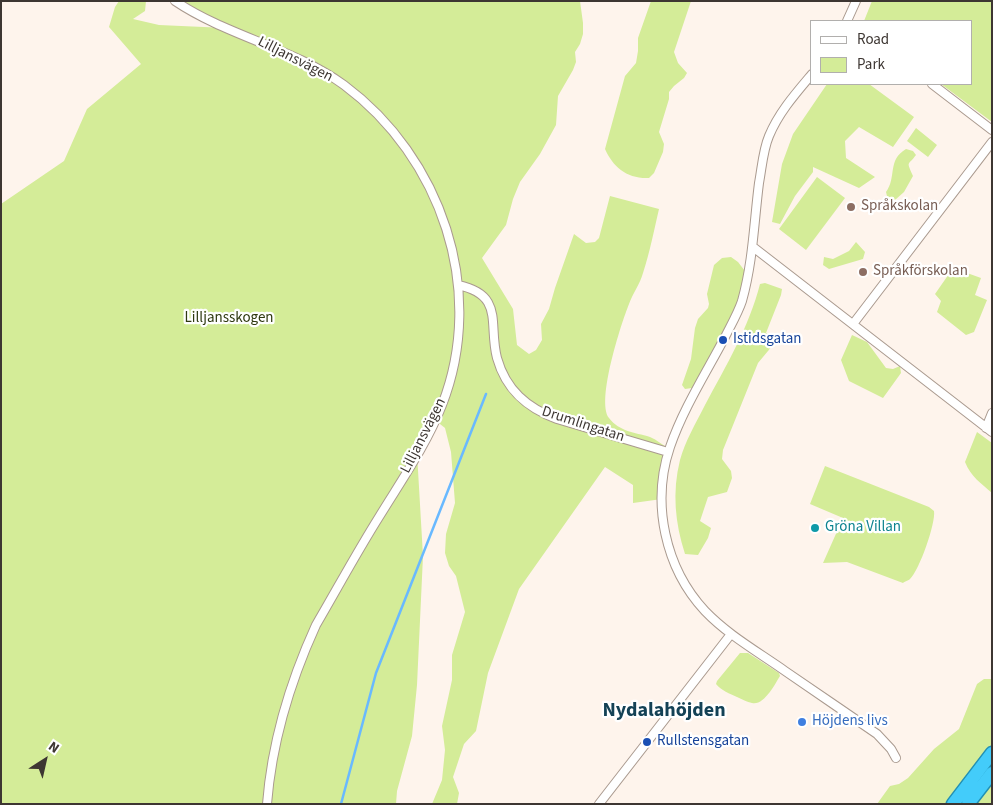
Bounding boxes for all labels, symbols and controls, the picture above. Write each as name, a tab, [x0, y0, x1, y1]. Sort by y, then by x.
legend	[810, 20, 973, 85]
text: Road	[857, 29, 889, 50]
street label: Lilljansvägen	[254, 33, 336, 87]
text: Park	[857, 54, 885, 75]
place label: Språkskolan	[861, 198, 938, 216]
marker: Språkskolan	[845, 201, 857, 213]
place label: Språkförskolan	[873, 263, 968, 281]
marker: Språkförskolan	[857, 266, 869, 278]
park label: Lilljansskogen	[184, 310, 274, 328]
place label: Istidsgatan	[733, 331, 801, 349]
marker: Istidsgatan	[717, 334, 729, 346]
street label: Lilljansvägen	[397, 395, 451, 477]
street label: Drumlingatan	[539, 403, 627, 447]
place label: Gröna Villan	[825, 519, 901, 537]
marker: Gröna Villan	[809, 522, 821, 534]
district label: Nydalahöjden	[602, 700, 726, 724]
place label: Höjdens livs	[812, 713, 888, 731]
marker: Höjdens livs	[796, 716, 808, 728]
place label: Rullstensgatan	[657, 733, 749, 751]
north arrow	[20, 735, 70, 785]
marker: Rullstensgatan	[641, 736, 653, 748]
text: N	[44, 737, 63, 759]

